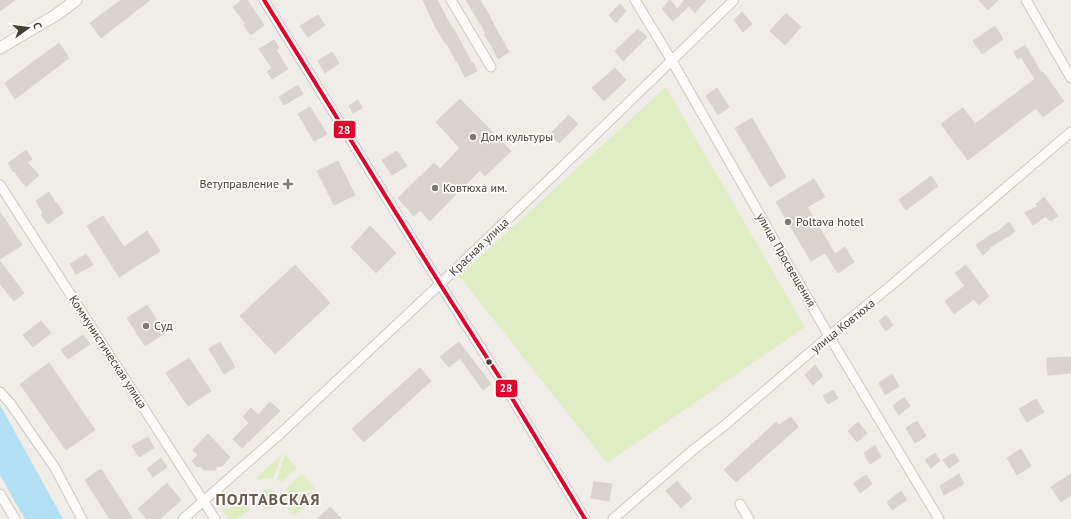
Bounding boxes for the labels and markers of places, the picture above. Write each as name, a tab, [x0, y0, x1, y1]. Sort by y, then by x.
place label: Дом культуры	[481, 129, 553, 144]
marker: Дом культуры	[468, 132, 478, 142]
place label: Ветуправление	[199, 176, 279, 191]
marker: Ветуправление	[282, 178, 294, 190]
place label: Ковтюха им.	[443, 180, 507, 195]
marker: Ковтюха им.	[430, 183, 440, 193]
place label: Poltava hotel	[796, 214, 864, 229]
marker: Poltava hotel	[783, 217, 793, 227]
place label: Суд	[154, 318, 173, 333]
marker: Суд	[141, 321, 151, 331]
unlabelled marker	[484, 357, 494, 367]

